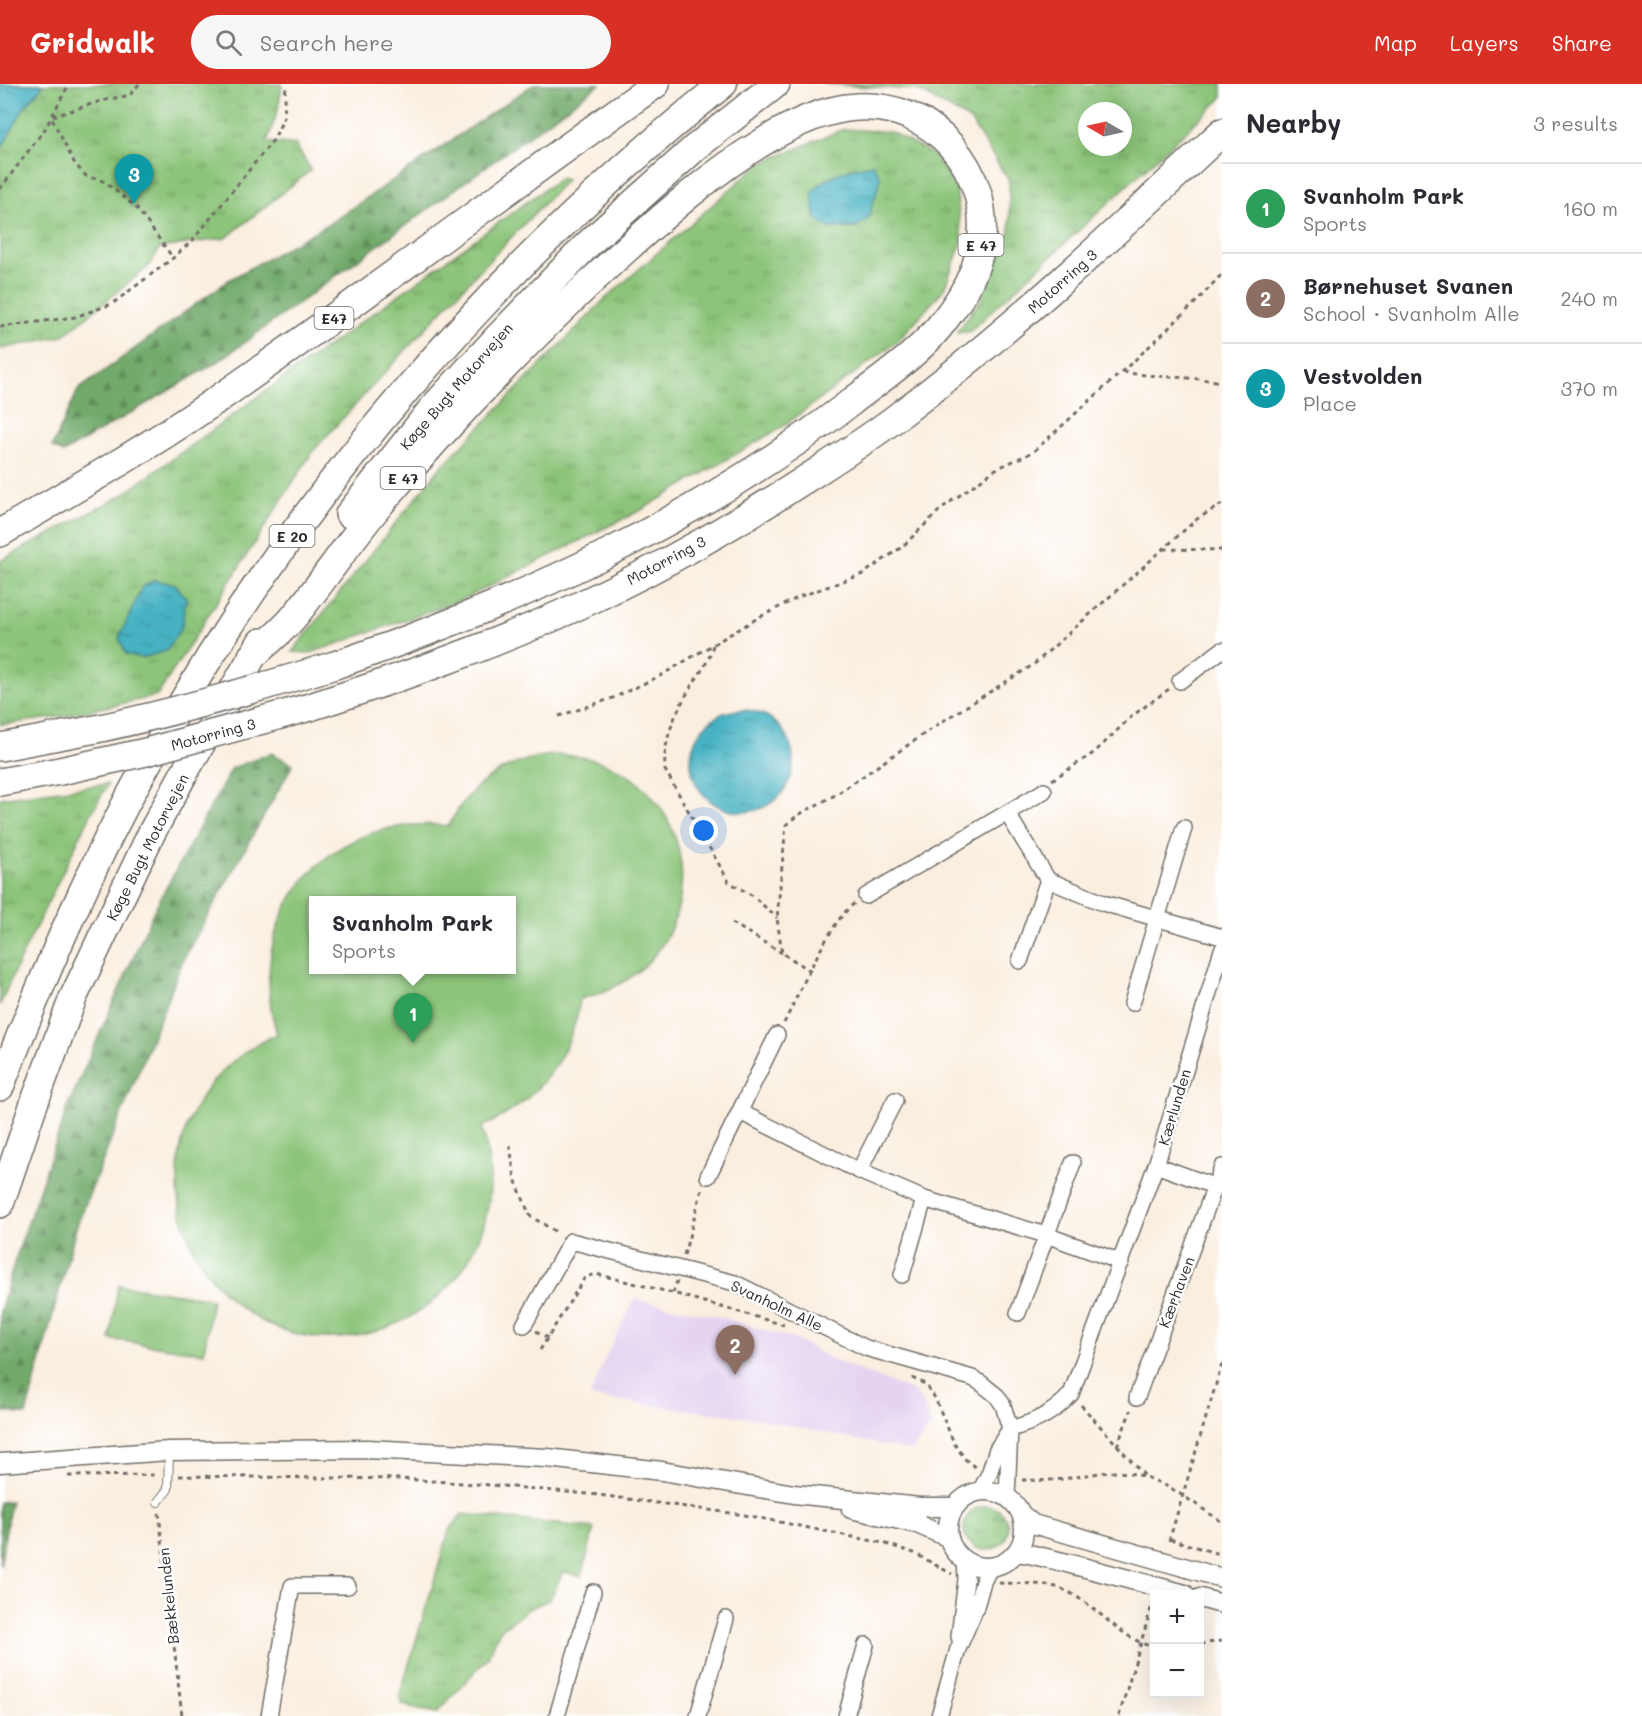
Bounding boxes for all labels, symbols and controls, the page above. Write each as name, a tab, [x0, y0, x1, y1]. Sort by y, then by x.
search box	[191, 15, 611, 69]
text: Gridwalk	[30, 24, 155, 60]
icon: search	[212, 26, 245, 59]
text: Search here	[260, 28, 394, 57]
text: Map	[1374, 29, 1417, 56]
text: Layers	[1450, 29, 1519, 56]
text: Share	[1552, 29, 1612, 56]
north arrow	[1078, 102, 1132, 156]
text: Nearby	[1246, 106, 1341, 140]
text: 3 results	[1533, 110, 1618, 136]
pin: 3	[114, 154, 154, 204]
text: Svanholm Park	[1303, 181, 1464, 210]
text: 1	[1261, 195, 1270, 221]
text: 160 m	[1562, 195, 1618, 221]
text: Sports	[1303, 210, 1367, 236]
road number: E 47	[958, 234, 1004, 256]
street label: Motorring 3	[1023, 244, 1101, 317]
text: Børnehuset Svanen	[1303, 271, 1513, 300]
text: 2	[1260, 285, 1271, 311]
text: 240 m	[1560, 285, 1618, 311]
text: School · Svanholm Alle	[1303, 300, 1520, 326]
road number: E47	[314, 307, 354, 329]
street label: Køge Bugt Motorvejen	[395, 318, 517, 454]
text: Vestvolden	[1303, 361, 1422, 390]
text: 3	[1260, 375, 1272, 401]
text: 370 m	[1560, 375, 1618, 401]
text: Place	[1303, 390, 1357, 416]
road number: E 47	[380, 467, 426, 489]
road number: E 20	[270, 525, 314, 547]
street label: Motorring 3	[623, 531, 709, 589]
street label: Motorring 3	[169, 713, 258, 755]
street label: Køge Bugt Motorvejen	[101, 770, 193, 924]
your location	[689, 816, 718, 845]
popup	[309, 896, 516, 974]
text: Svanholm Park	[332, 908, 493, 937]
text: Sports	[332, 937, 396, 963]
pin: 1	[394, 994, 432, 1043]
street label: Kærlunden	[1153, 1066, 1195, 1148]
street label: Kærhaven	[1153, 1253, 1199, 1331]
street label: Svanholm Alle	[728, 1275, 826, 1335]
pin: 2	[716, 1326, 754, 1375]
street label: Bækkelunden	[153, 1547, 183, 1645]
map controls	[1150, 1590, 1204, 1698]
button: +	[1150, 1590, 1204, 1644]
button: −	[1150, 1644, 1204, 1698]

